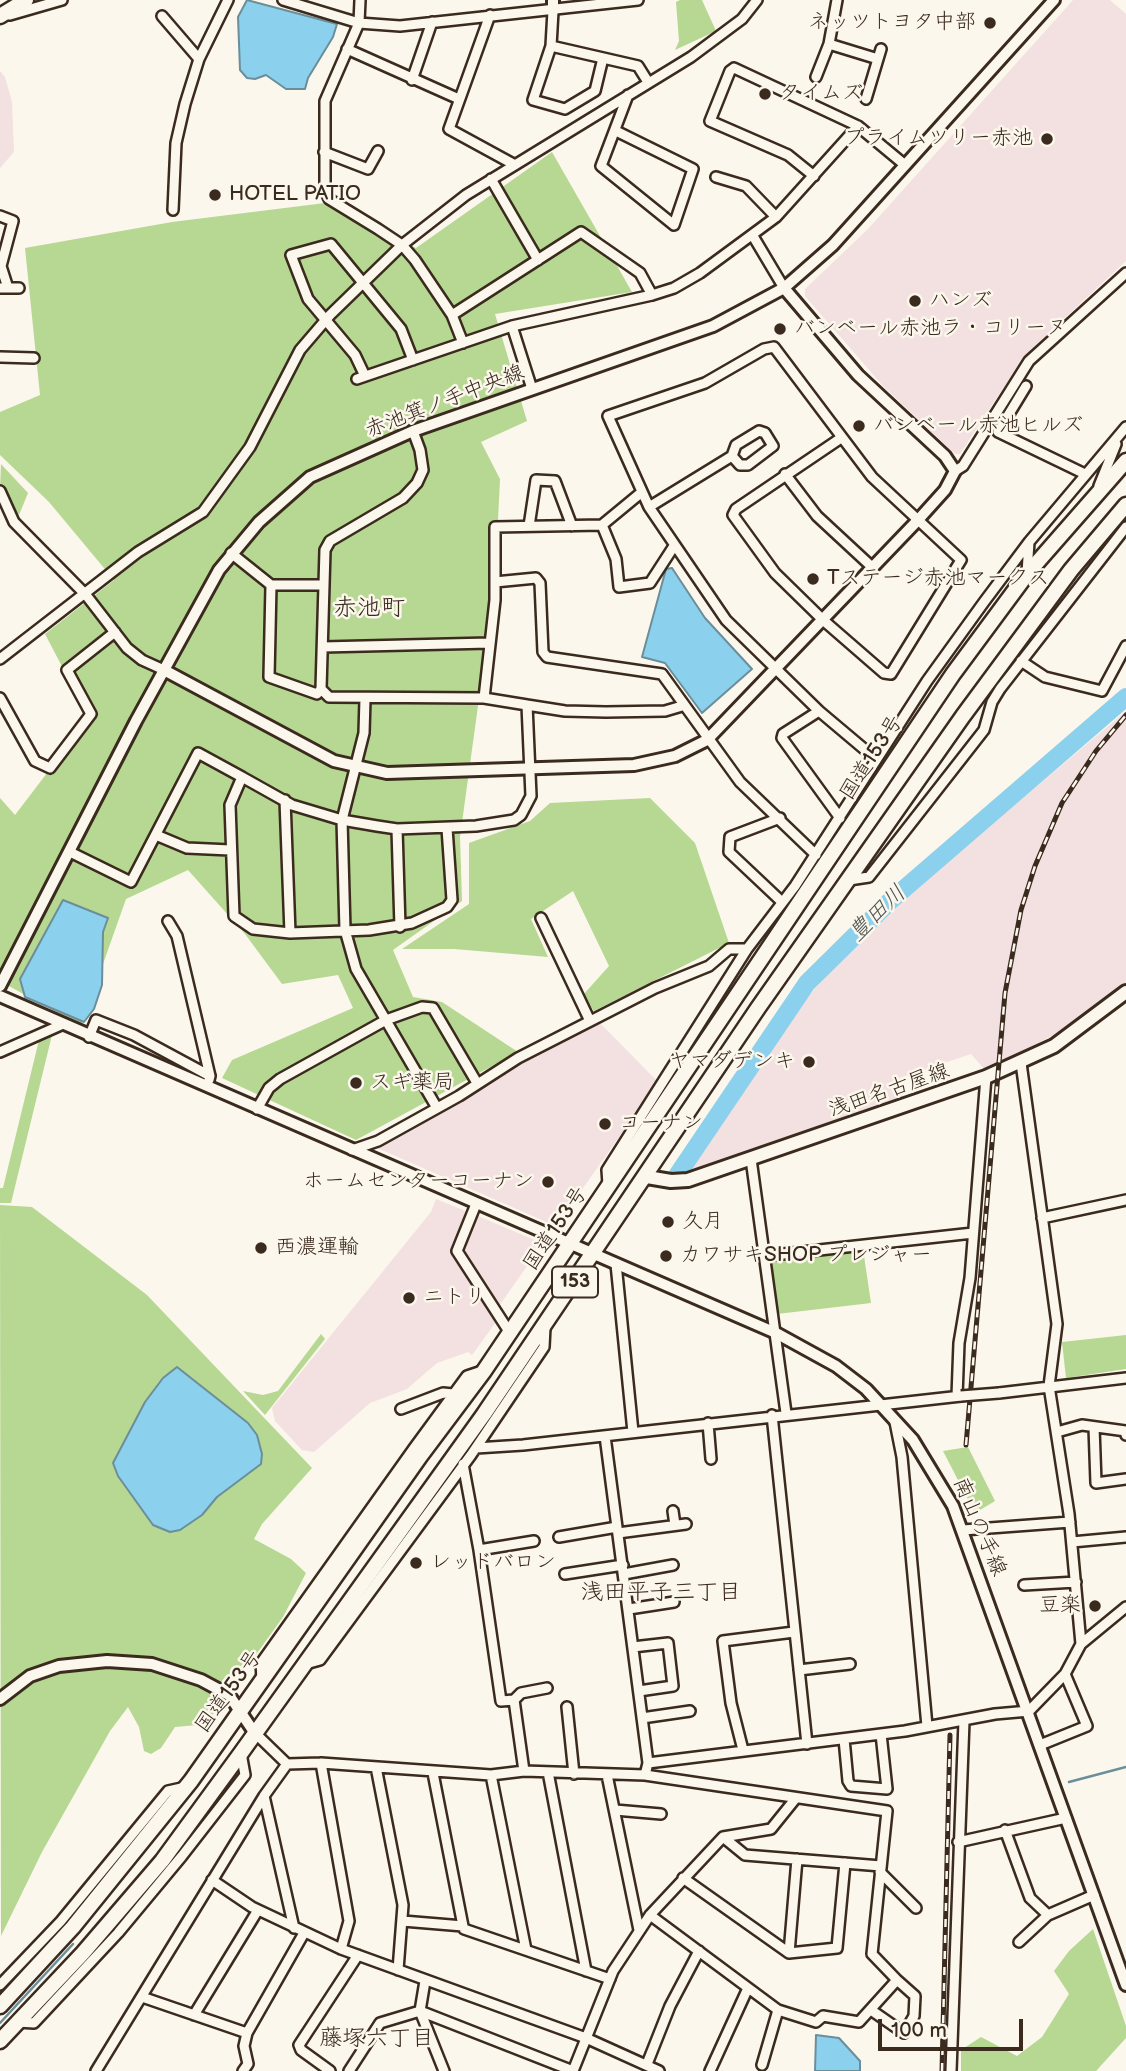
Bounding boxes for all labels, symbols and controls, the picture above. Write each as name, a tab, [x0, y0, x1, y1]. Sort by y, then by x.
place label: ネッツトヨタ中部	[808, 10, 976, 36]
marker: ネッツトヨタ中部	[982, 15, 998, 31]
place label: タイムズ	[779, 81, 863, 107]
marker: タイムズ	[757, 86, 773, 102]
place label: プライムツリー赤池	[844, 126, 1033, 152]
marker: プライムツリー赤池	[1039, 131, 1055, 147]
place label: HOTEL PATIO	[229, 182, 361, 208]
marker: HOTEL PATIO	[207, 187, 223, 203]
place label: ハンズ	[929, 288, 992, 314]
marker: ハンズ	[907, 293, 923, 309]
place label: バンベール赤池ラ・コリーヌ	[794, 316, 1067, 342]
marker: バンベール赤池ラ・コリーヌ	[772, 321, 788, 337]
street label: 赤池箕ノ手中央線	[362, 360, 528, 444]
place label: バンベール赤池ヒルズ	[873, 413, 1083, 439]
marker: バンベール赤池ヒルズ	[851, 418, 867, 434]
place label: Tステージ赤池マークス	[827, 566, 1050, 592]
marker: Tステージ赤池マークス	[805, 571, 821, 587]
district label: 赤池町	[333, 595, 405, 623]
street label: 国道153号	[835, 711, 909, 805]
water label: 豊田川	[844, 880, 912, 948]
place label: ヤマダデンキ	[669, 1049, 795, 1075]
marker: ヤマダデンキ	[801, 1054, 817, 1070]
street label: 浅田名古屋線	[825, 1059, 953, 1123]
place label: スギ薬局	[370, 1070, 454, 1096]
marker: スギ薬局	[348, 1075, 364, 1091]
place label: コーナン	[619, 1111, 703, 1137]
marker: コーナン	[597, 1116, 613, 1132]
place label: ホームセンターコーナン	[303, 1169, 534, 1195]
marker: ホームセンターコーナン	[540, 1174, 556, 1190]
street label: 国道153号	[519, 1182, 593, 1276]
place label: 久月	[682, 1209, 724, 1235]
marker: 久月	[660, 1214, 676, 1230]
place label: 西濃運輸	[275, 1235, 359, 1261]
marker: 西濃運輸	[253, 1240, 269, 1256]
place label: カワサキSHOP プレジャー	[680, 1243, 932, 1269]
marker: カワサキSHOP プレジャー	[658, 1248, 674, 1264]
road number: 153	[552, 1266, 598, 1298]
place label: ニトリ	[423, 1285, 486, 1311]
marker: ニトリ	[401, 1290, 417, 1306]
street label: 南山の手線	[947, 1474, 1011, 1580]
place label: レッドバロン	[430, 1550, 556, 1576]
marker: レッドバロン	[408, 1555, 424, 1571]
district label: 浅田平子三丁目	[581, 1579, 741, 1607]
place label: 豆楽	[1039, 1593, 1081, 1619]
marker: 豆楽	[1087, 1598, 1103, 1614]
street label: 国道153号	[191, 1646, 267, 1738]
scale bar	[881, 2004, 1026, 2048]
text: 100 m	[891, 2018, 947, 2043]
district label: 藤塚六丁目	[320, 2025, 434, 2053]

